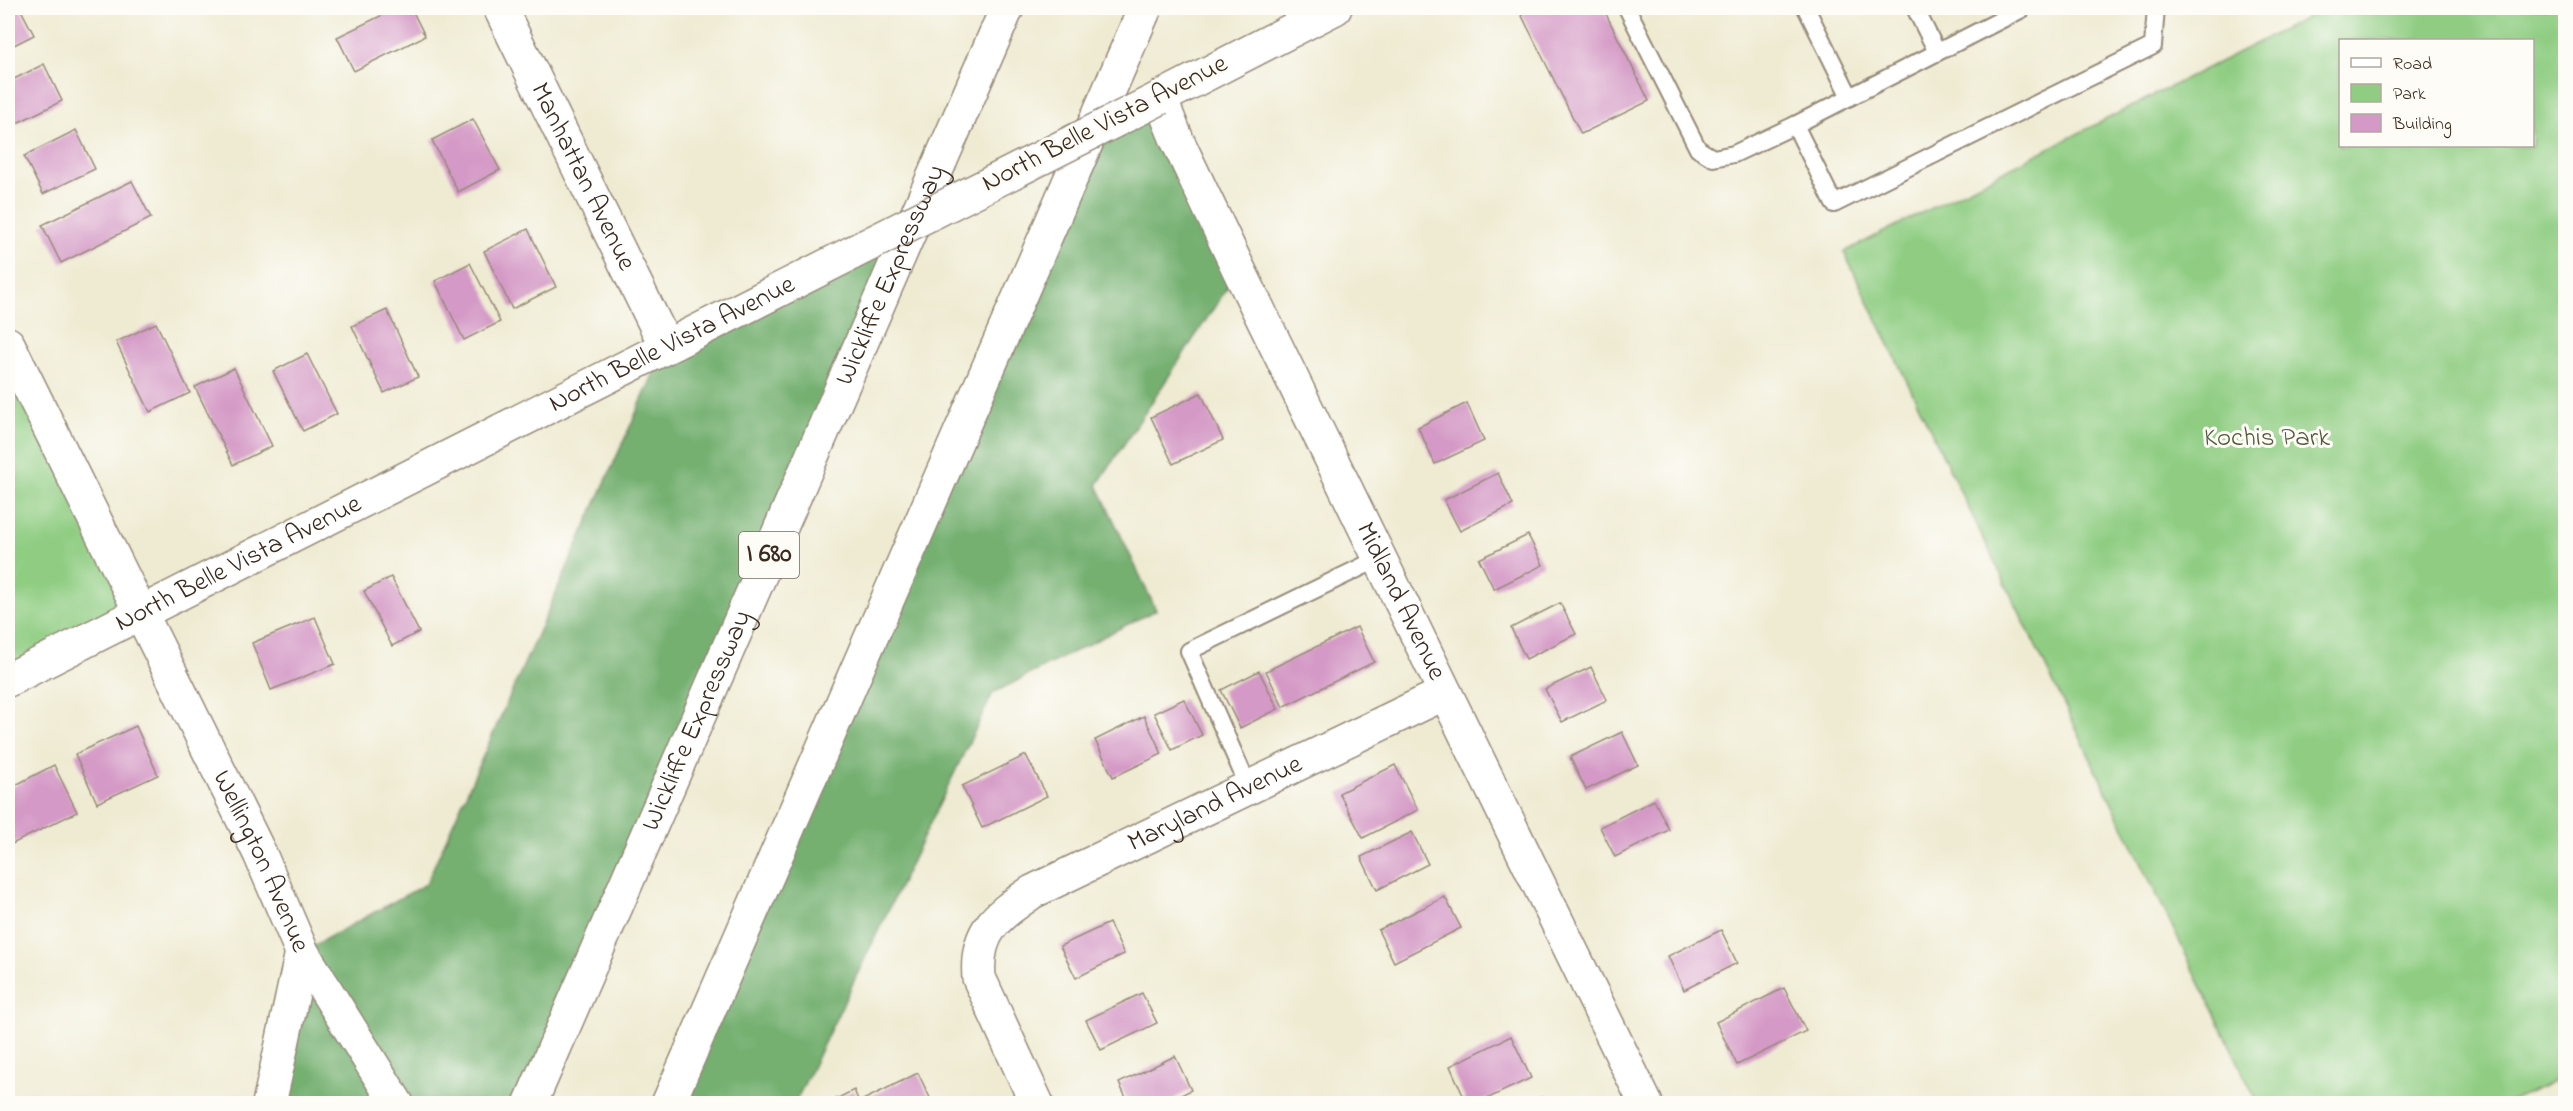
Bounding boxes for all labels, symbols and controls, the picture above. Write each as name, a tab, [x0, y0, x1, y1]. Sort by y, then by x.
legend	[2339, 39, 2534, 147]
street label: North Belle Vista Avenue	[975, 45, 1235, 203]
text: Road	[2393, 52, 2432, 78]
street label: Manhattan Avenue	[520, 76, 646, 278]
text: Park	[2393, 82, 2426, 108]
text: Building	[2392, 112, 2452, 139]
street label: Wickliffe Expressway	[826, 159, 956, 392]
street label: North Belle Vista Avenue	[542, 265, 803, 423]
park label: Kochis Park	[2204, 419, 2330, 458]
street label: North Belle Vista Avenue	[108, 484, 369, 642]
street label: Midland Avenue	[1346, 516, 1456, 688]
road number: I 680	[739, 532, 799, 578]
street label: Wickliffe Expressway	[632, 604, 762, 837]
street label: Maryland Avenue	[1121, 745, 1310, 862]
street label: Wellington Avenue	[202, 764, 320, 959]

